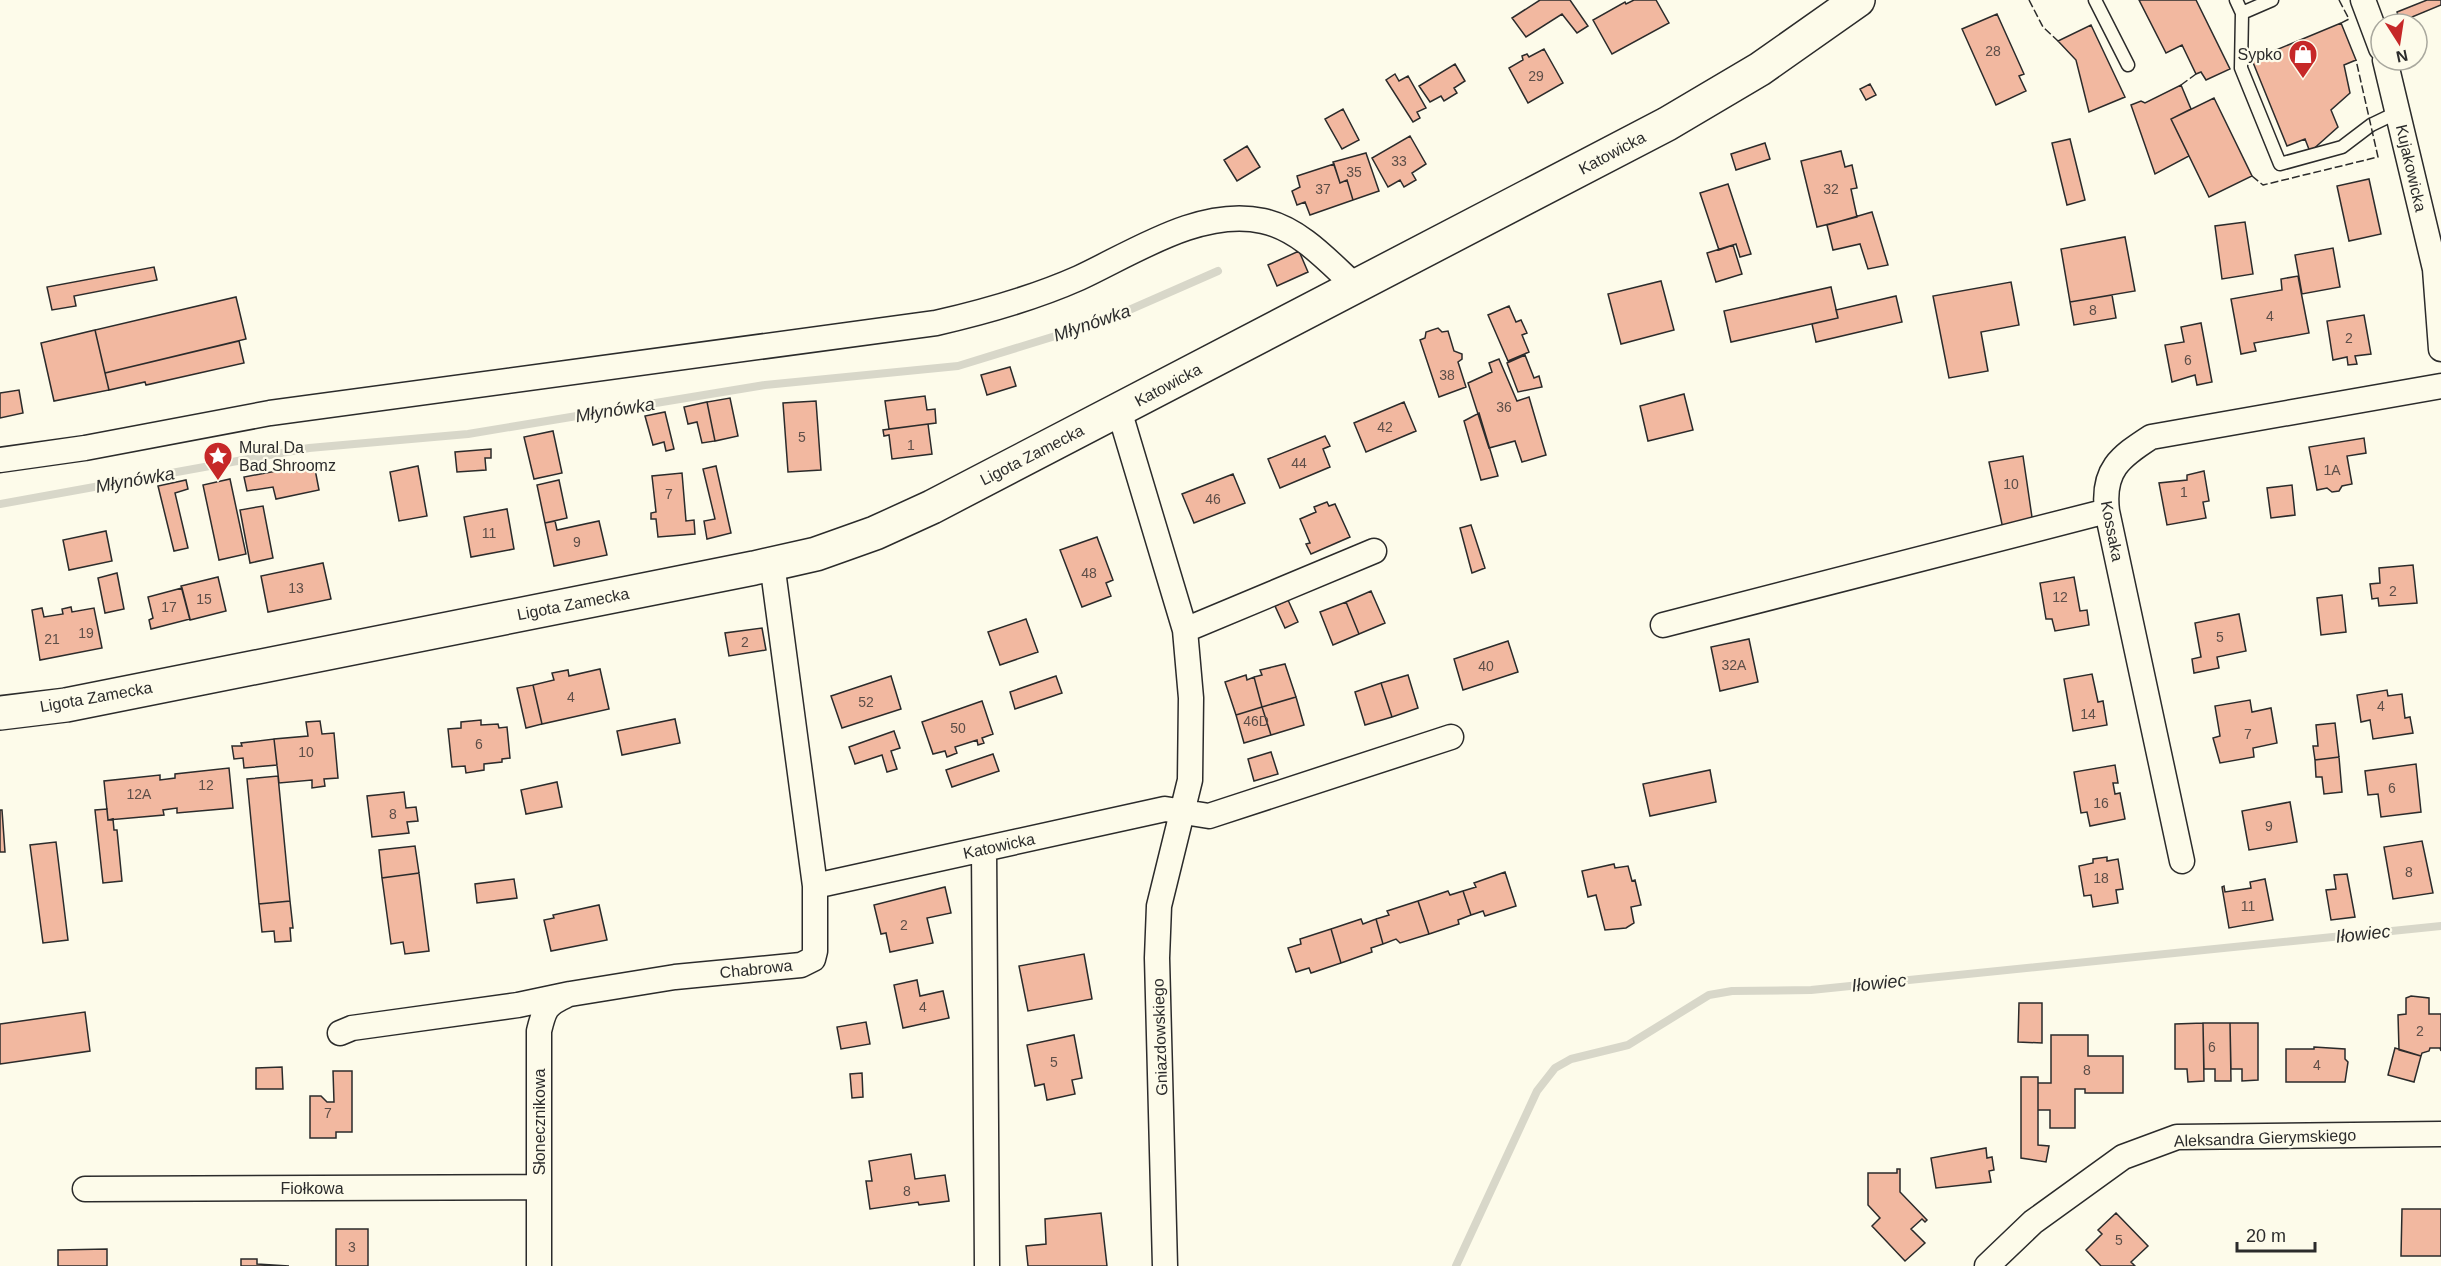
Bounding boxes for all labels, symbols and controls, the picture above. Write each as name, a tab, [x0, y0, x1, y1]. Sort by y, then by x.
north arrow	[2369, 12, 2429, 72]
shop icon: Sypko	[2287, 38, 2319, 80]
house number: 28	[1985, 43, 2001, 59]
place label: Sypko	[2238, 46, 2282, 63]
text: N	[2395, 47, 2409, 66]
house number: 29	[1528, 68, 1544, 84]
street label: Kujakowicka	[2393, 123, 2429, 213]
street label: Katowicka	[1576, 128, 1648, 178]
house number: 33	[1391, 153, 1407, 169]
house number: 35	[1346, 164, 1362, 180]
house number: 37	[1315, 181, 1331, 197]
house number: 32	[1823, 181, 1839, 197]
water label: Młynówka	[1051, 301, 1133, 345]
house number: 8	[2089, 302, 2097, 318]
house number: 4	[2266, 308, 2274, 324]
house number: 2	[2345, 330, 2353, 346]
house number: 6	[2184, 352, 2192, 368]
street label: Katowicka	[1132, 360, 1204, 410]
house number: 38	[1439, 367, 1455, 383]
water label: Młynówka	[574, 394, 656, 426]
house number: 36	[1496, 399, 1512, 415]
house number: 42	[1377, 419, 1393, 435]
street label: Ligota Zamecka	[977, 422, 1087, 488]
house number: 5	[798, 429, 806, 445]
house number: 1	[907, 437, 915, 453]
place label: Mural Da Bad Shroomz	[239, 439, 336, 474]
place icon: Mural Da Bad Shroomz	[202, 440, 234, 482]
house number: 44	[1291, 455, 1307, 471]
house number: 1A	[2323, 462, 2341, 478]
water label: Młynówka	[94, 463, 176, 497]
house number: 10	[2003, 476, 2019, 492]
house number: 1	[2180, 484, 2188, 500]
house number: 7	[665, 486, 673, 502]
house number: 46	[1205, 491, 1221, 507]
street label: Kossaka	[2098, 499, 2126, 563]
house number: 11	[482, 525, 496, 541]
house number: 9	[573, 534, 581, 550]
house number: 48	[1081, 565, 1097, 581]
house number: 13	[288, 580, 304, 596]
house number: 2	[2389, 583, 2397, 599]
street label: Ligota Zamecka	[516, 585, 631, 623]
house number: 12	[2052, 589, 2068, 605]
house number: 15	[196, 591, 212, 607]
house number: 17	[161, 599, 177, 615]
house number: 19	[78, 625, 94, 641]
house number: 5	[2216, 629, 2224, 645]
house number: 21	[44, 631, 60, 647]
house number: 2	[741, 634, 749, 650]
house number: 32A	[1722, 657, 1747, 673]
house number: 40	[1478, 658, 1494, 674]
street label: Ligota Zamecka	[38, 679, 154, 715]
house number: 4	[567, 689, 575, 705]
house number: 52	[858, 694, 874, 710]
house number: 4	[2377, 698, 2385, 714]
house number: 14	[2080, 706, 2096, 722]
house number: 46D	[1243, 713, 1269, 729]
house number: 50	[950, 720, 966, 736]
house number: 7	[2244, 726, 2252, 742]
house number: 6	[475, 736, 483, 752]
house number: 10	[298, 744, 314, 760]
house number: 12	[198, 777, 214, 793]
house number: 6	[2388, 780, 2396, 796]
house number: 12A	[127, 786, 152, 802]
house number: 16	[2093, 795, 2109, 811]
house number: 8	[389, 806, 397, 822]
house number: 9	[2265, 818, 2273, 834]
street label: Katowicka	[962, 830, 1037, 862]
house number: 8	[2405, 864, 2413, 880]
house number: 18	[2093, 870, 2109, 886]
house number: 11	[2241, 898, 2255, 914]
house number: 2	[900, 917, 908, 933]
water label: Iłowiec	[2335, 921, 2391, 947]
street label: Chabrowa	[719, 957, 793, 981]
water label: Iłowiec	[1851, 970, 1907, 996]
street label: Gniazdowskiego	[1149, 978, 1171, 1096]
house number: 4	[919, 999, 927, 1015]
house number: 2	[2416, 1023, 2424, 1039]
house number: 6	[2208, 1039, 2216, 1055]
house number: 5	[1050, 1054, 1058, 1070]
house number: 4	[2313, 1057, 2321, 1073]
house number: 8	[2083, 1062, 2091, 1078]
street label: Słonecznikowa	[531, 1069, 548, 1175]
house number: 7	[324, 1105, 332, 1121]
street label: Aleksandra Gierymskiego	[2174, 1126, 2356, 1150]
street label: Fiołkowa	[280, 1180, 344, 1197]
house number: 8	[903, 1183, 911, 1199]
scale bar	[2237, 1215, 2315, 1253]
text: 20 m	[2246, 1226, 2286, 1246]
house number: 5	[2115, 1232, 2123, 1248]
house number: 3	[348, 1239, 356, 1255]

